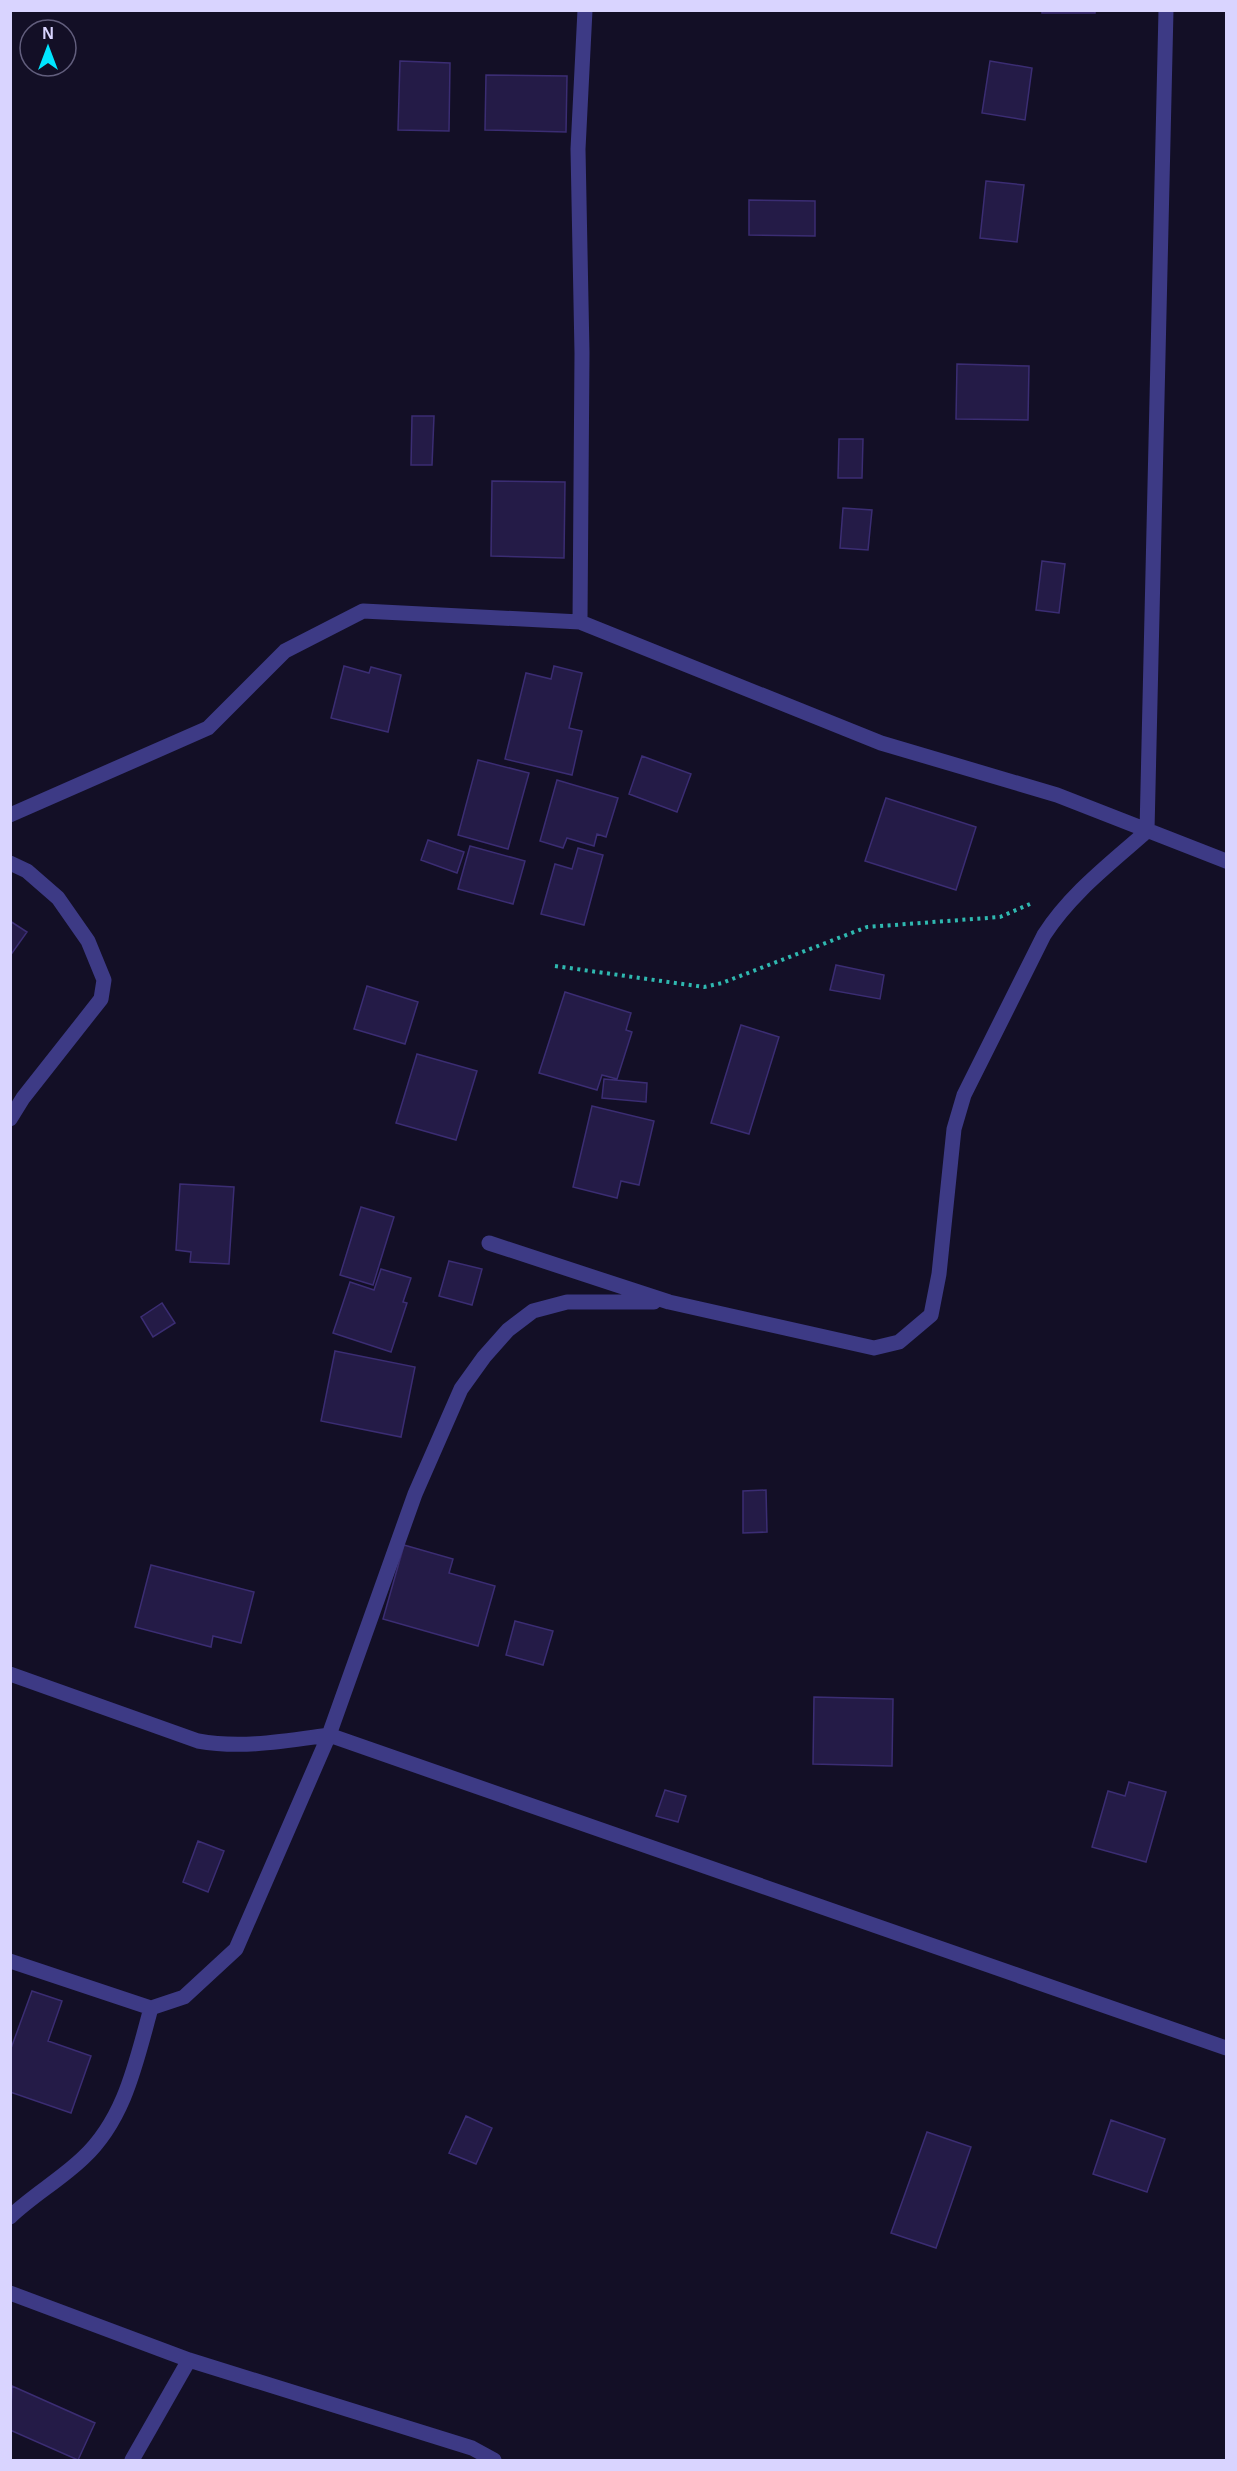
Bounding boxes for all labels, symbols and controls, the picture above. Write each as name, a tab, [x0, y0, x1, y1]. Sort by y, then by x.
north arrow	[18, 18, 78, 78]
text: N	[42, 25, 54, 42]

